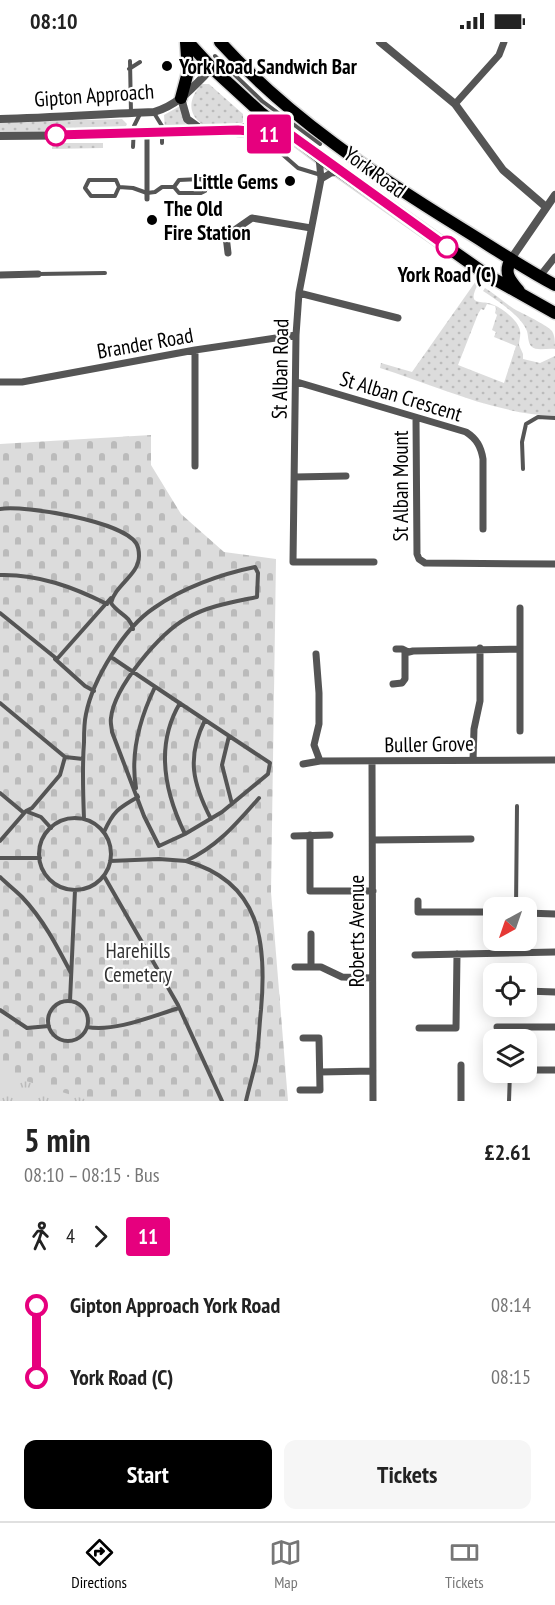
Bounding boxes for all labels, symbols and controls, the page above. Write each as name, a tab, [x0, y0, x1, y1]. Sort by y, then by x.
text: 08:10	[30, 7, 78, 35]
place label: York Road Sandwich Bar	[178, 53, 358, 80]
marker: York Road Sandwich Bar	[160, 59, 174, 73]
street label: Gipton Approach	[33, 77, 155, 113]
line badge: 11	[242, 114, 296, 154]
text: 11	[259, 121, 279, 148]
unlabelled marker	[45, 124, 67, 146]
street label: York Road	[338, 140, 412, 204]
place label: Little Gems	[193, 168, 278, 195]
marker: Little Gems	[283, 174, 297, 188]
place label: The Old Fire Station	[164, 195, 251, 246]
marker: The Old Fire Station	[145, 213, 159, 227]
marker: York Road (C)	[436, 236, 458, 258]
place label: York Road (C)	[397, 261, 496, 288]
street label: St Alban Road	[266, 319, 294, 419]
street label: Brander Road	[95, 321, 195, 365]
street label: St Alban Crescent	[337, 365, 466, 427]
street label: St Alban Mount	[387, 430, 414, 542]
street label: Buller Grove	[384, 730, 474, 758]
street label: Roberts Avenue	[343, 875, 370, 987]
north arrow	[483, 897, 537, 951]
map controls	[483, 897, 537, 1083]
park label: Harehills Cemetery	[104, 937, 172, 988]
button: locate	[483, 963, 537, 1017]
button: layers	[483, 1029, 537, 1083]
text: 5 min	[24, 1118, 91, 1161]
text: £2.61	[484, 1138, 531, 1166]
text: 08:10 – 08:15 · Bus	[24, 1162, 159, 1188]
icon: walk	[24, 1220, 57, 1253]
icon: forward	[84, 1220, 117, 1253]
text: 4	[66, 1223, 75, 1249]
text: 11	[138, 1223, 158, 1250]
text: Gipton Approach York Road	[70, 1291, 280, 1319]
text: 08:14	[491, 1292, 531, 1318]
text: York Road (C)	[70, 1363, 173, 1391]
text: 08:15	[491, 1364, 531, 1390]
button: Start	[24, 1440, 272, 1509]
button: Tickets	[284, 1440, 531, 1509]
tab: Directions	[71, 1536, 127, 1592]
tab: Map	[269, 1536, 302, 1592]
tab: Tickets	[445, 1536, 484, 1592]

